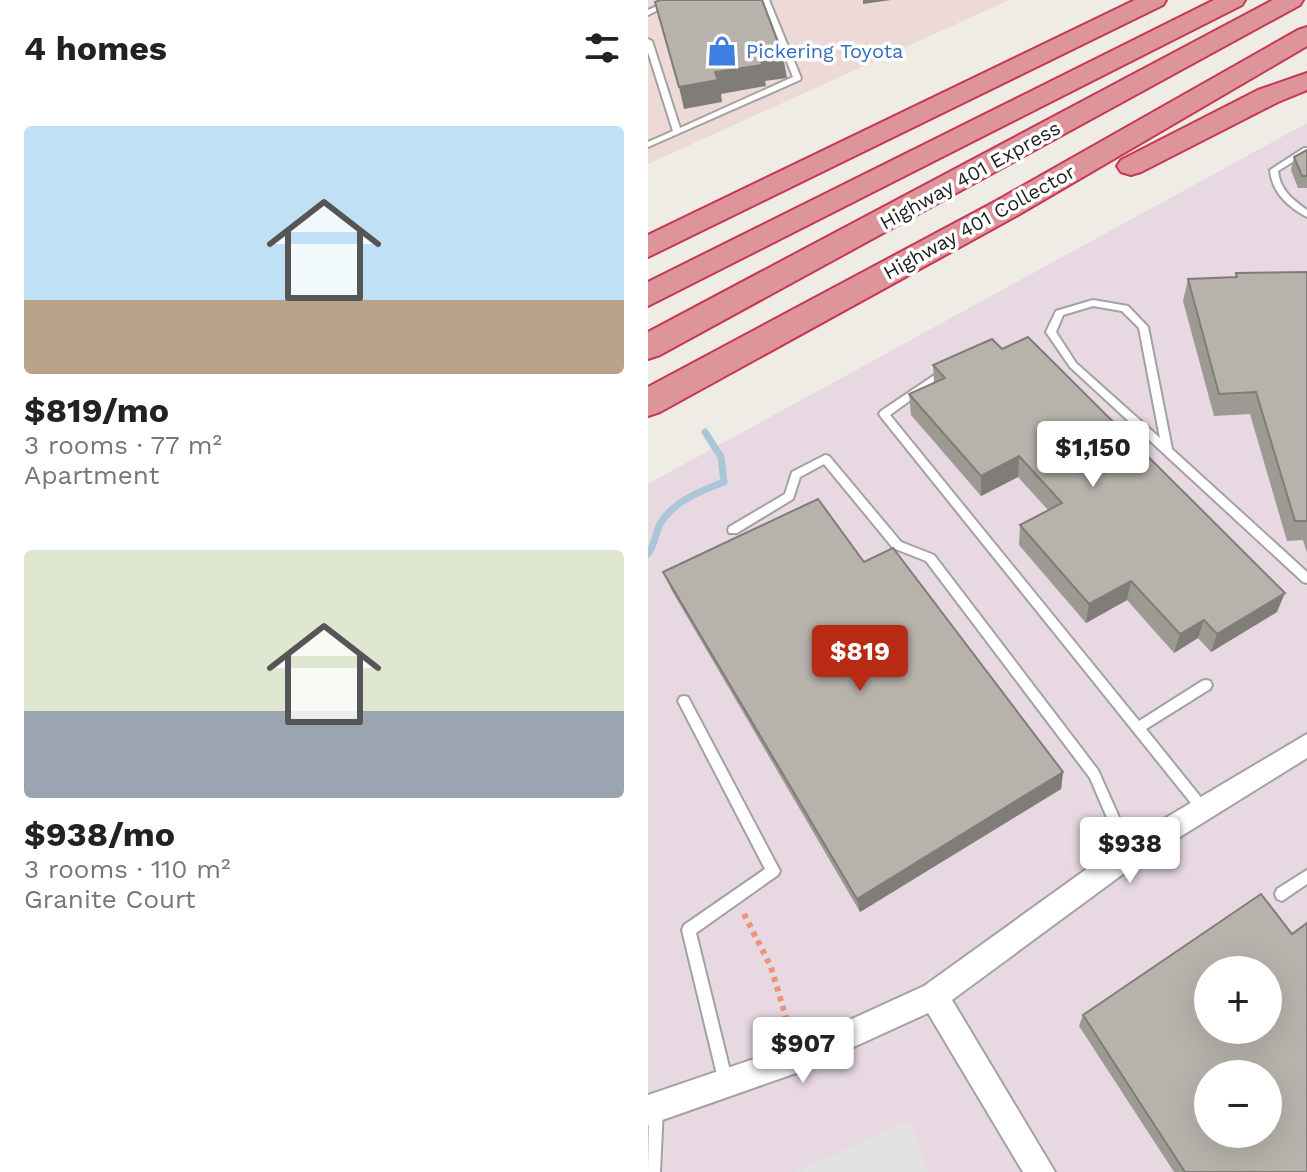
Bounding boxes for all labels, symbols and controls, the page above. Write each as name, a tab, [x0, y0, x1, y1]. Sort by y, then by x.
icon: filters	[580, 26, 624, 70]
text: 4 homes	[24, 28, 167, 68]
shop icon: Pickering Toyota	[705, 34, 739, 68]
place label: Pickering Toyota	[746, 39, 903, 63]
street label: Highway 401 Express	[876, 115, 1064, 235]
street label: Highway 401 Collector	[879, 159, 1079, 285]
icon: home	[252, 178, 396, 322]
text: $819/mo	[24, 390, 169, 430]
pin: $1,150	[1028, 421, 1158, 489]
text: 3 rooms · 77 m²	[24, 430, 222, 460]
text: $1,150	[1055, 432, 1131, 462]
text: Apartment	[24, 460, 160, 490]
icon: home	[252, 602, 396, 746]
pin: $819	[813, 625, 907, 693]
text: $819	[830, 636, 890, 666]
text: $938/mo	[24, 814, 175, 854]
pin: $938	[1083, 817, 1177, 885]
text: $938	[1098, 828, 1162, 858]
text: 3 rooms · 110 m²	[24, 854, 231, 884]
text: Granite Court	[24, 884, 196, 914]
map controls	[1194, 956, 1282, 1148]
button: +	[1194, 956, 1282, 1044]
pin: $907	[756, 1017, 850, 1085]
text: $907	[771, 1028, 835, 1058]
button: −	[1194, 1060, 1282, 1148]

